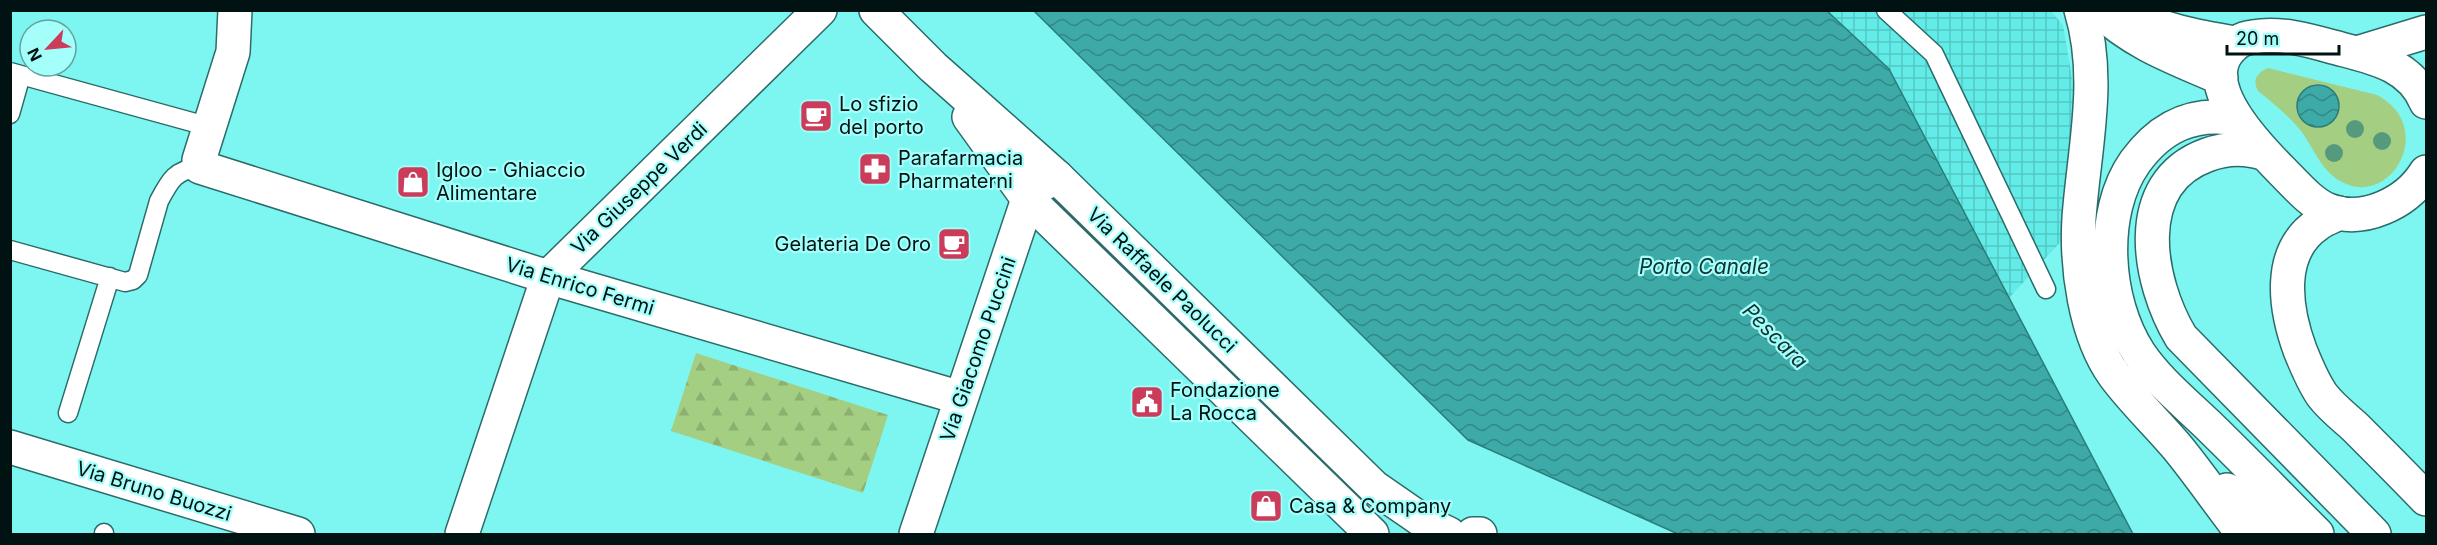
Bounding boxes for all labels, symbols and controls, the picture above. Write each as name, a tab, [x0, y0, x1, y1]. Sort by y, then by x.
north arrow	[18, 18, 78, 78]
scale bar	[2227, 18, 2340, 56]
text: 20 m	[2236, 28, 2279, 49]
text: N	[23, 45, 46, 64]
place label: Lo sfizio del porto	[839, 92, 924, 139]
cafe icon: Lo sfizio del porto	[798, 98, 834, 134]
street label: Via Giuseppe Verdi	[566, 117, 712, 259]
place label: Parafarmacia Pharmaterni	[898, 146, 1023, 193]
pharmacy icon: Parafarmacia Pharmaterni	[857, 151, 893, 187]
place label: Igloo - Ghiaccio Alimentare	[436, 158, 585, 205]
shop icon: Igloo - Ghiaccio Alimentare	[395, 164, 431, 200]
street label: Via Raffaele Paolucci	[1082, 202, 1242, 358]
cafe icon: Gelateria De Oro	[936, 226, 972, 262]
place label: Gelateria De Oro	[775, 232, 931, 256]
street label: Via Enrico Fermi	[503, 252, 657, 320]
street label: Via Giacomo Puccini	[935, 253, 1021, 445]
water label: Porto Canale	[1639, 254, 1769, 279]
water label: Pescara	[1738, 298, 1813, 373]
place label: Fondazione La Rocca	[1170, 378, 1280, 425]
public building icon: Fondazione La Rocca	[1129, 384, 1165, 420]
street label: Via Bruno Buozzi	[74, 456, 234, 526]
shop icon: Casa & Company	[1248, 488, 1284, 524]
place label: Casa & Company	[1289, 494, 1451, 518]

